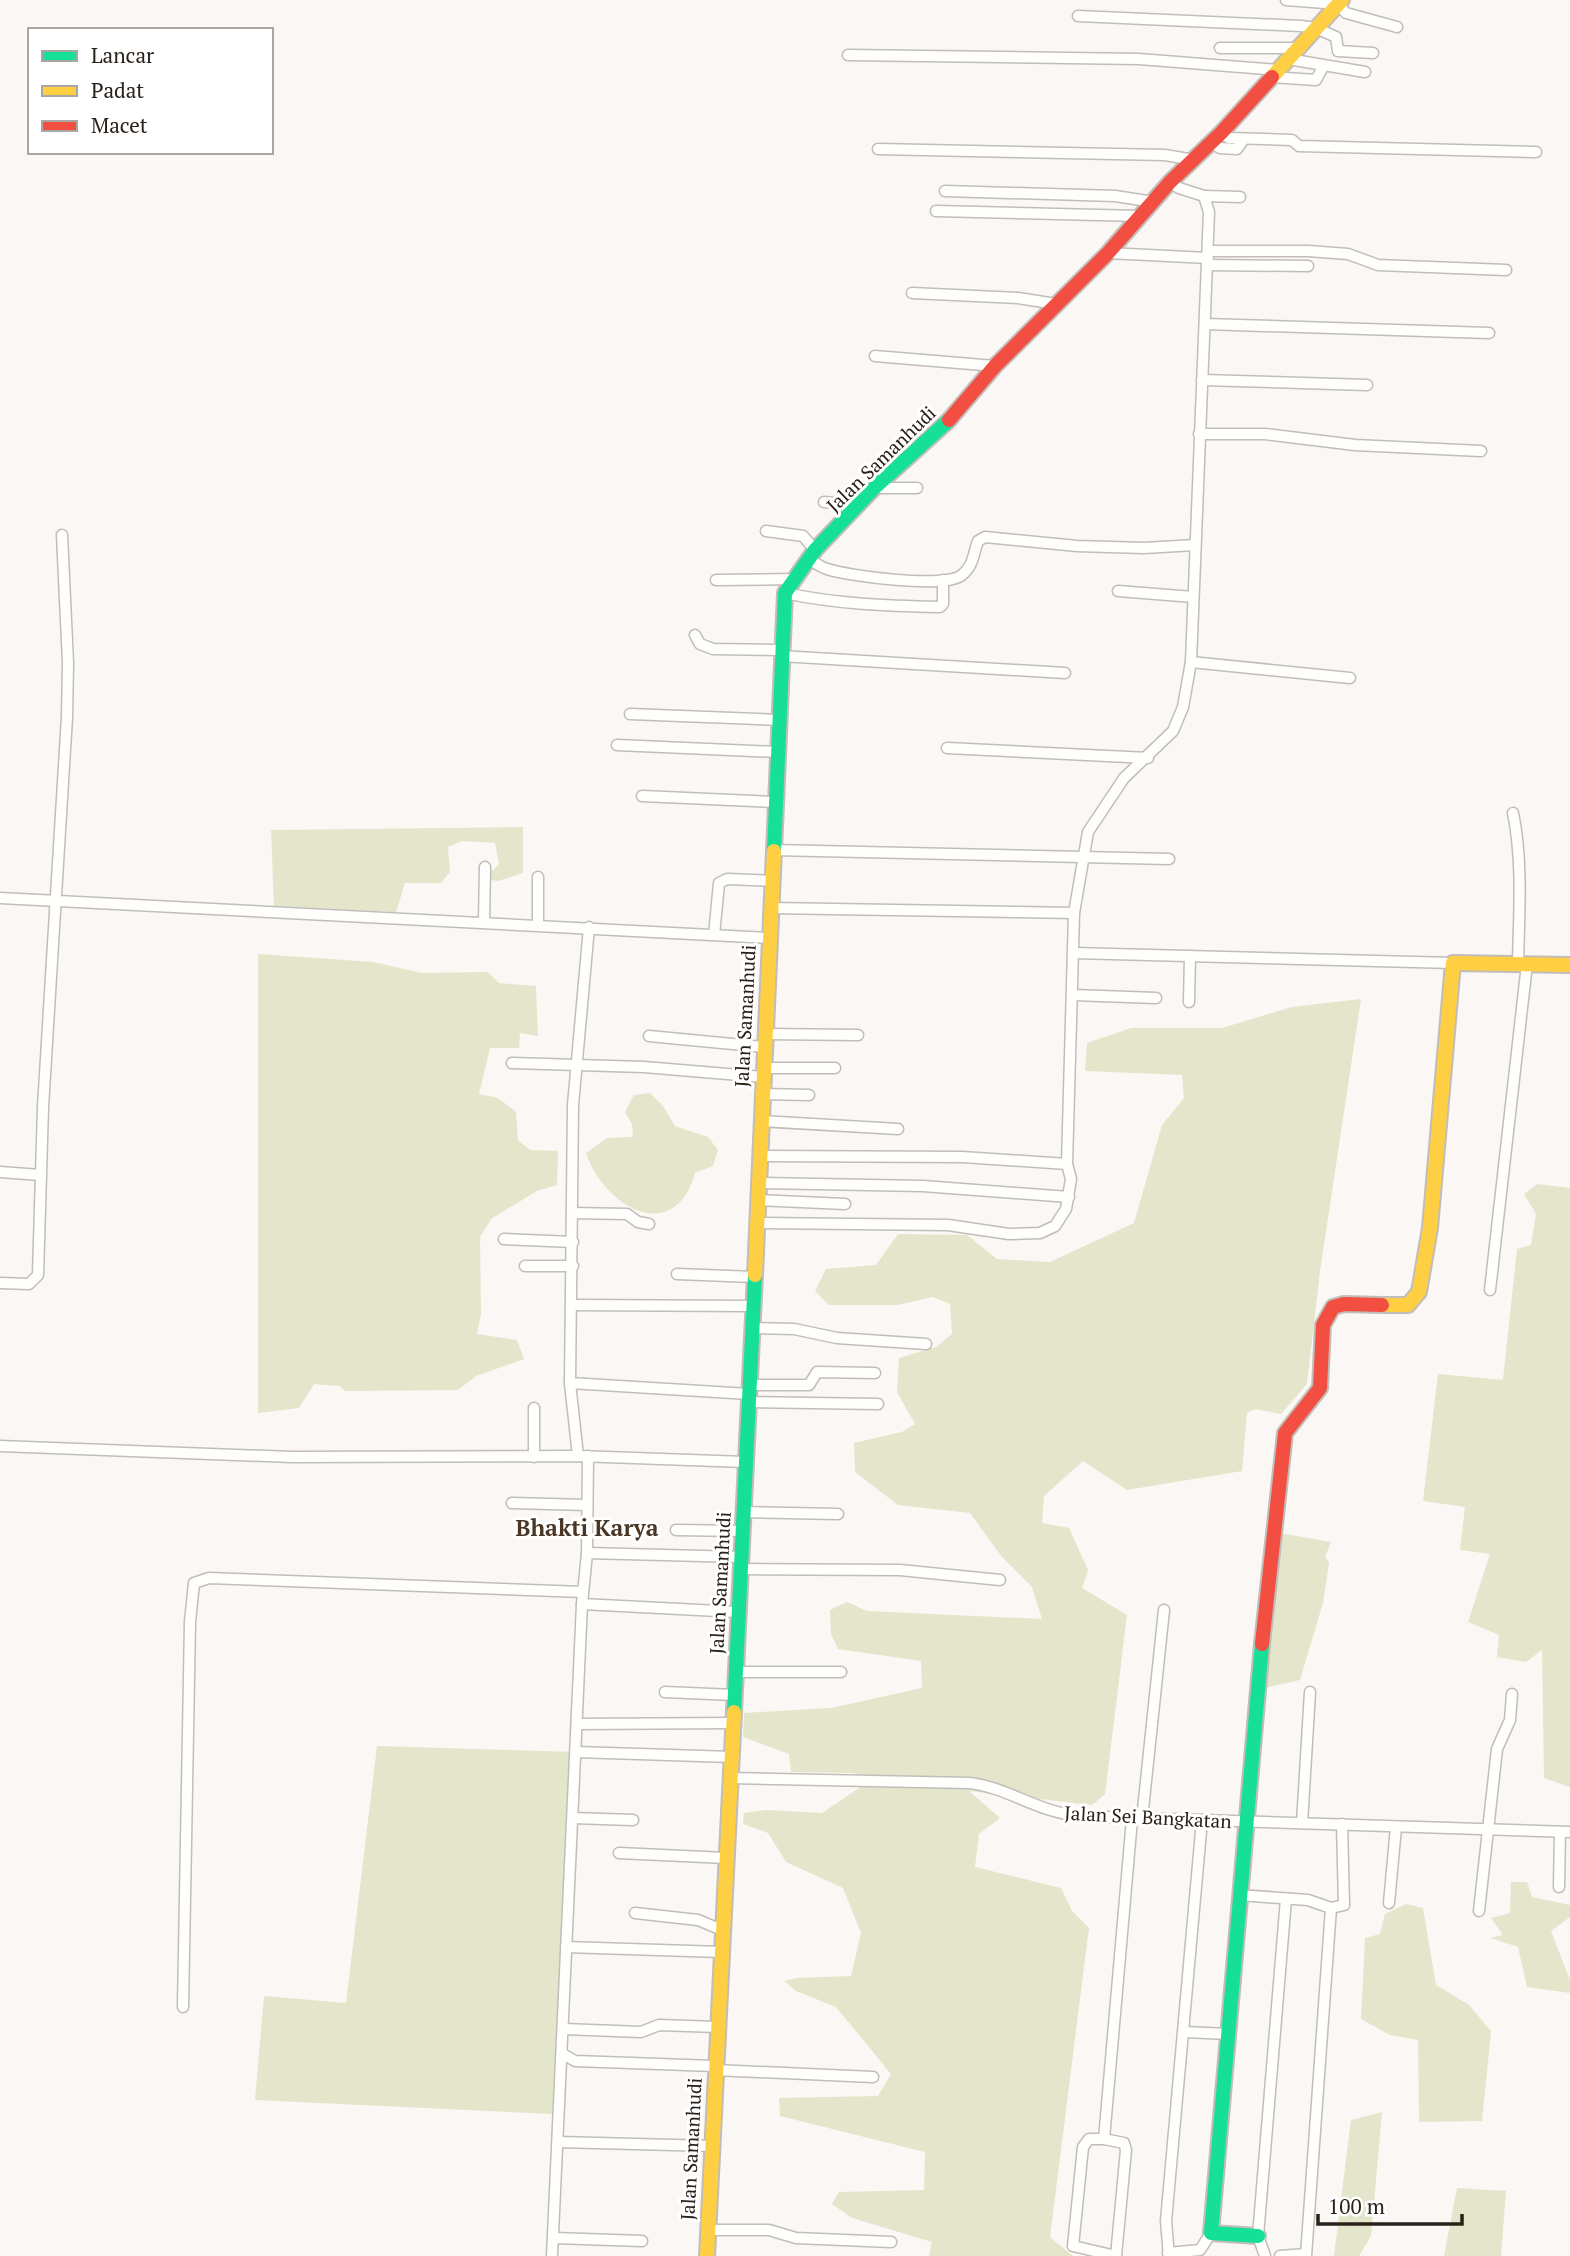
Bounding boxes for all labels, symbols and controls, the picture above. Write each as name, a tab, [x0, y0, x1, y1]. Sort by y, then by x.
legend	[28, 28, 273, 154]
text: Lancar	[91, 41, 154, 69]
text: Padat	[91, 76, 144, 104]
text: Macet	[91, 111, 148, 139]
street label: Jalan Samanhudi	[821, 400, 941, 517]
street label: Jalan Samanhudi	[728, 944, 761, 1088]
street label: Jalan Samanhudi	[703, 1511, 736, 1655]
district label: Bhakti Karya	[515, 1512, 659, 1543]
street label: Jalan Sei Bangkatan	[1064, 1800, 1232, 1833]
street label: Jalan Samanhudi	[674, 2077, 707, 2221]
scale bar	[1318, 2182, 1462, 2226]
text: 100 m	[1328, 2192, 1385, 2220]

